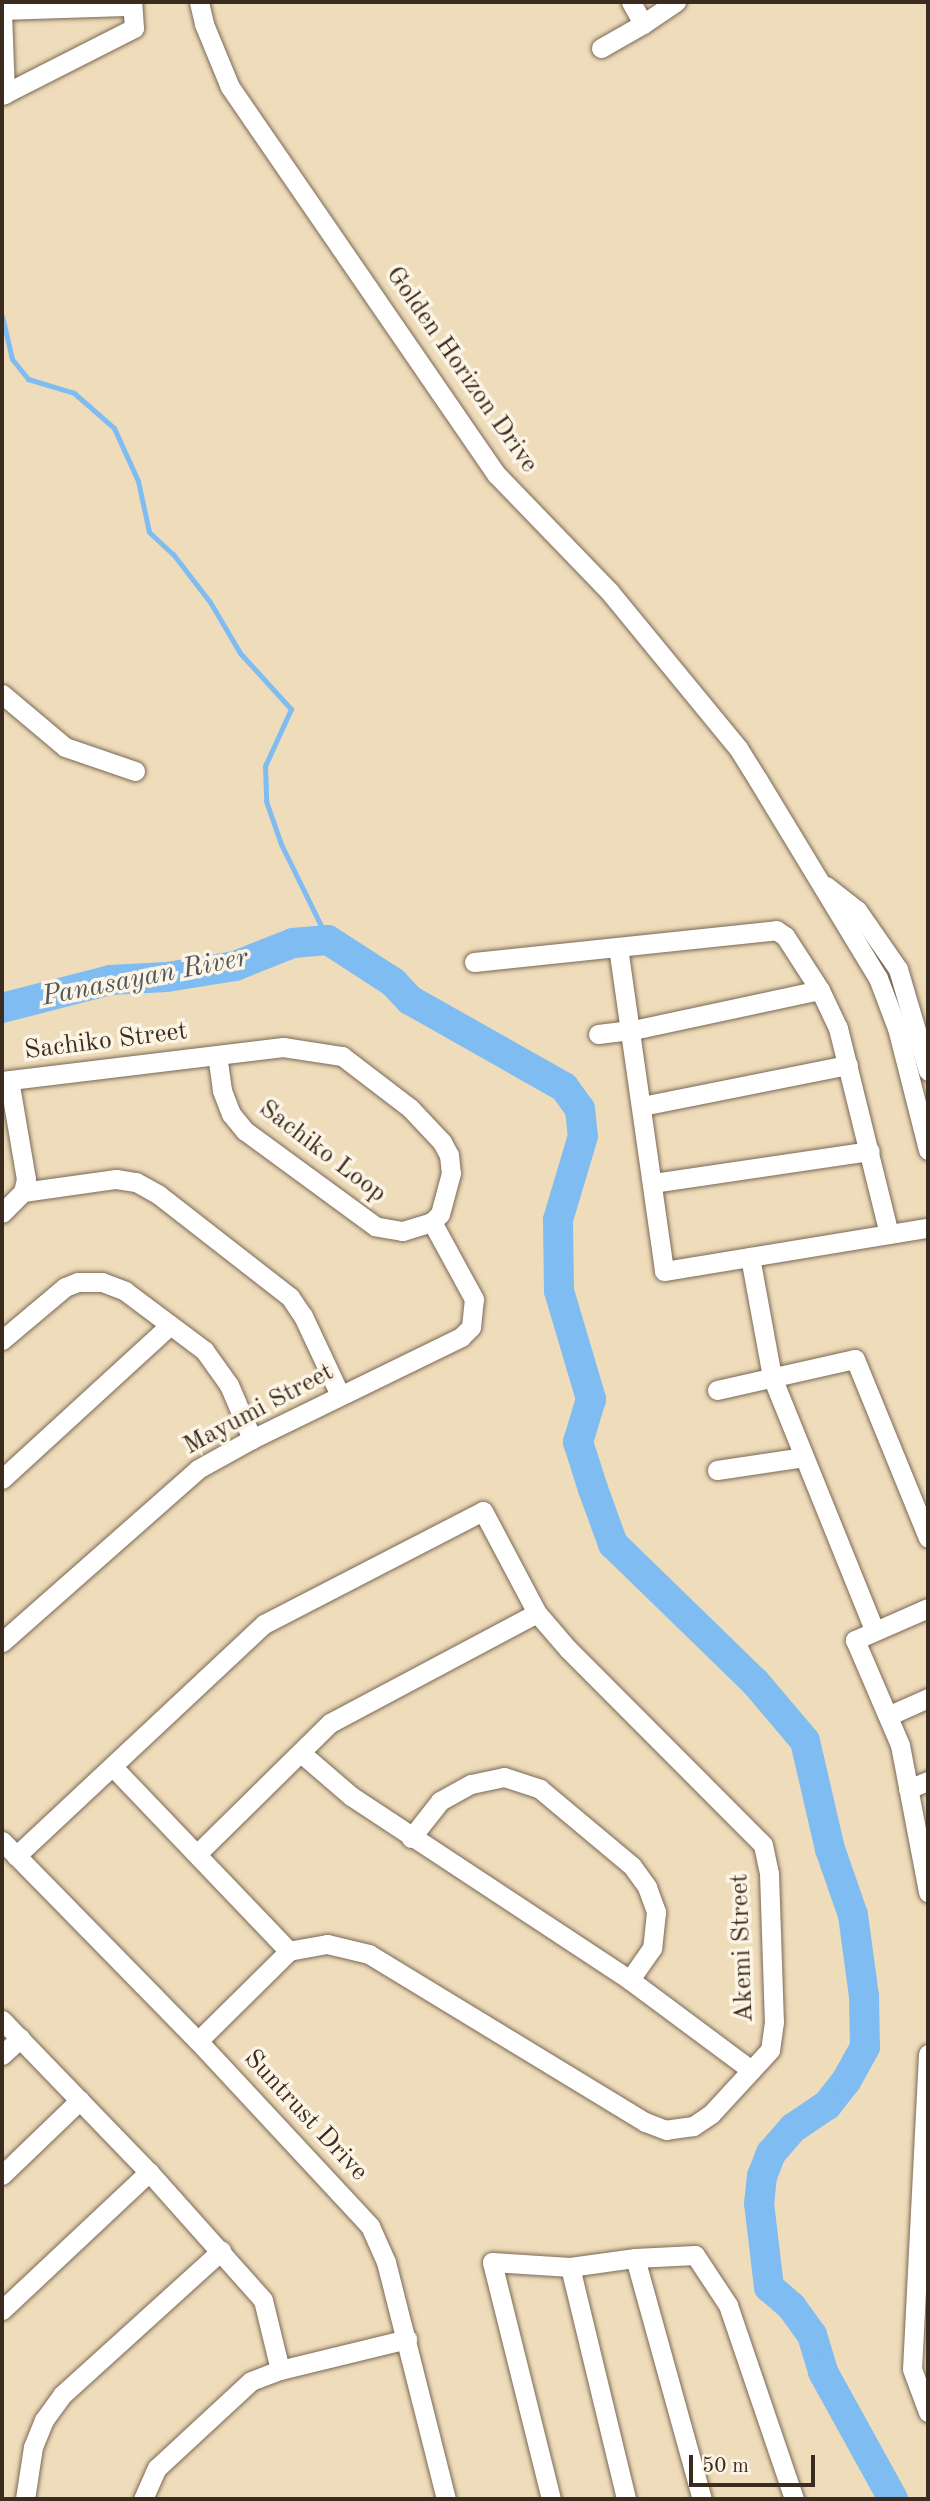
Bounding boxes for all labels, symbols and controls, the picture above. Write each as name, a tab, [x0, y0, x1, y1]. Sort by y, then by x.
street label: Golden Horizon Drive	[378, 261, 544, 479]
water label: Panasayan River	[39, 942, 251, 1014]
street label: Sachiko Street	[23, 1017, 189, 1067]
street label: Sachiko Loop	[252, 1094, 392, 1210]
street label: Mayumi Street	[179, 1357, 339, 1463]
street label: Akemi Street	[725, 1873, 761, 2023]
street label: Suntrust Drive	[236, 2044, 374, 2188]
scale bar	[692, 2442, 818, 2486]
text: 50 m	[702, 2456, 749, 2477]

